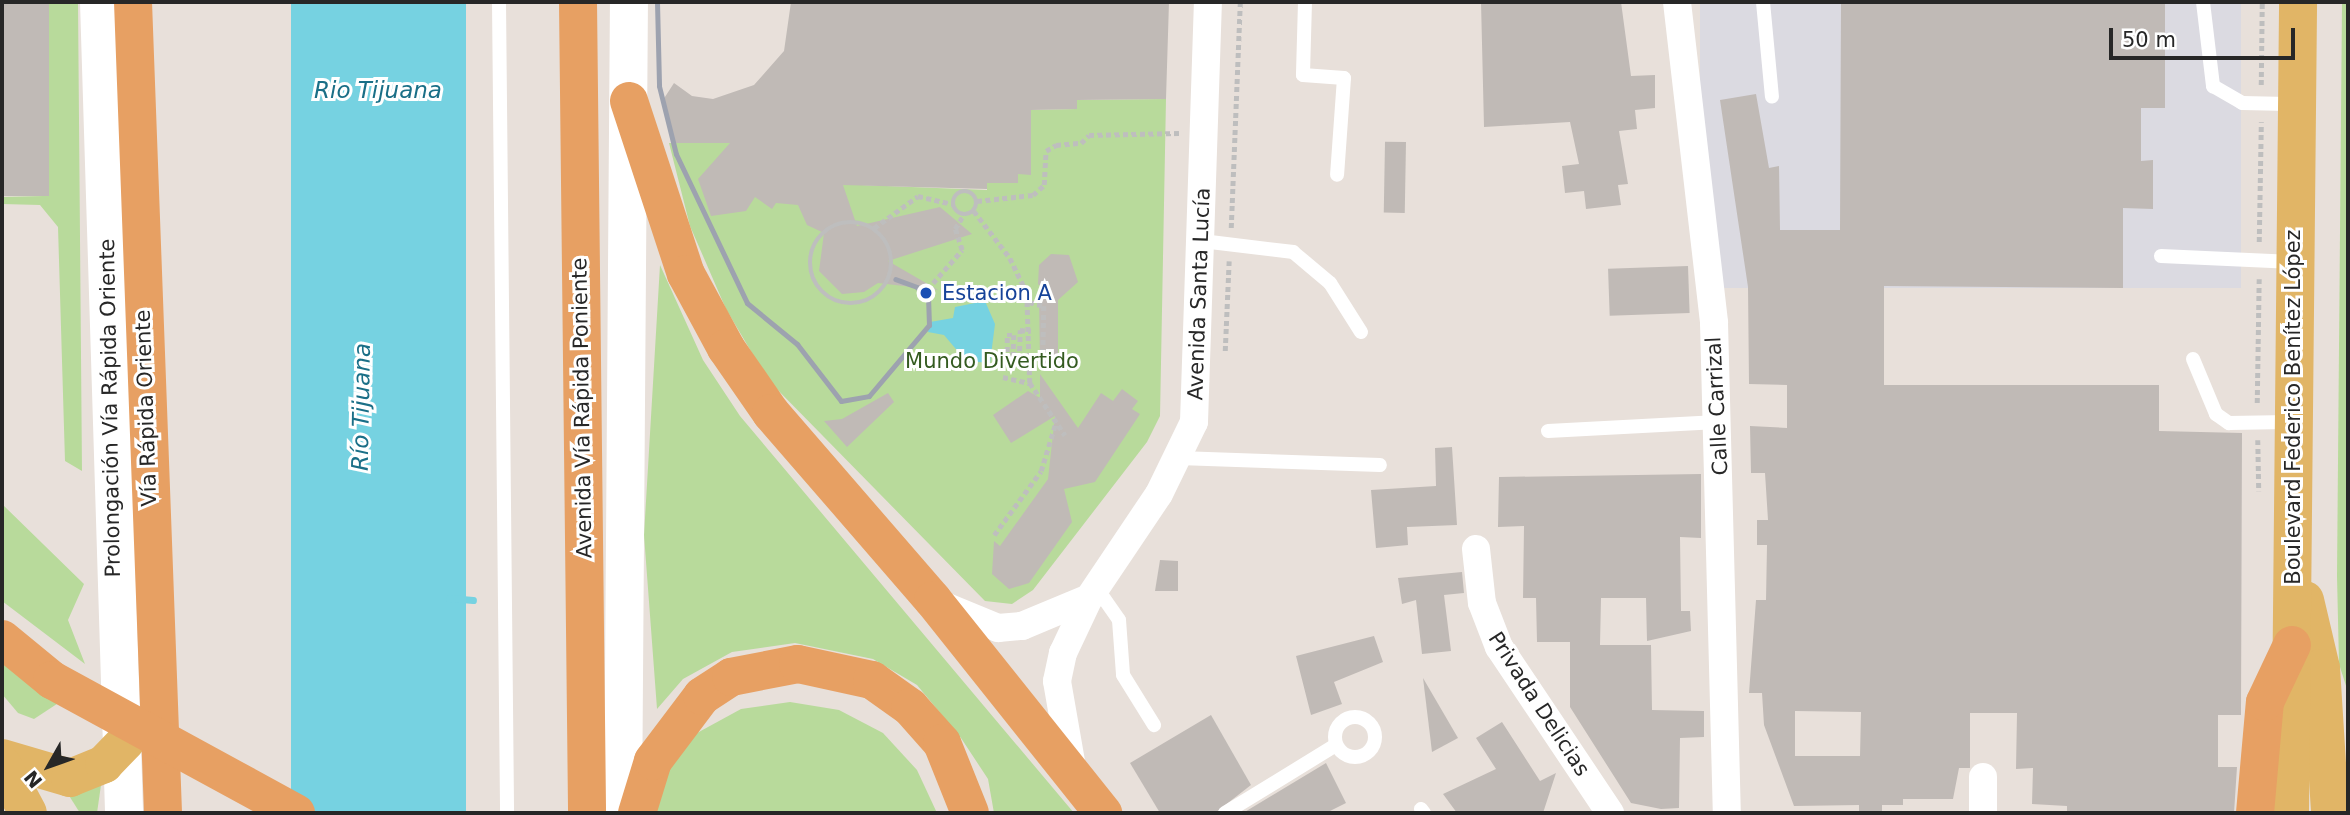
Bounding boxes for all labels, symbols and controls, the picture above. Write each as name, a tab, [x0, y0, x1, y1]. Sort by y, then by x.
scale bar	[2112, 14, 2298, 58]
text: 50 m	[2122, 28, 2176, 52]
water label: Rio Tijuana	[314, 76, 442, 104]
street label: Avenida Santa Lucía	[1183, 187, 1215, 401]
street label: Boulevard Federico Benítez López	[2280, 229, 2306, 585]
street label: Prolongación Vía Rápida Oriente	[94, 238, 126, 578]
street label: Avenida Vía Rápida Poniente	[567, 258, 597, 558]
place label: Estacion A	[942, 280, 1052, 306]
marker: Estacion A	[916, 283, 936, 303]
street label: Vía Rápida Oriente	[130, 309, 162, 507]
street label: Calle Carrizal	[1701, 336, 1733, 476]
water label: Río Tijuana	[346, 343, 376, 471]
park label: Mundo Divertido	[905, 348, 1079, 374]
street label: Privada Delicias	[1483, 627, 1595, 781]
north arrow	[14, 731, 84, 801]
text: N	[19, 766, 46, 793]

